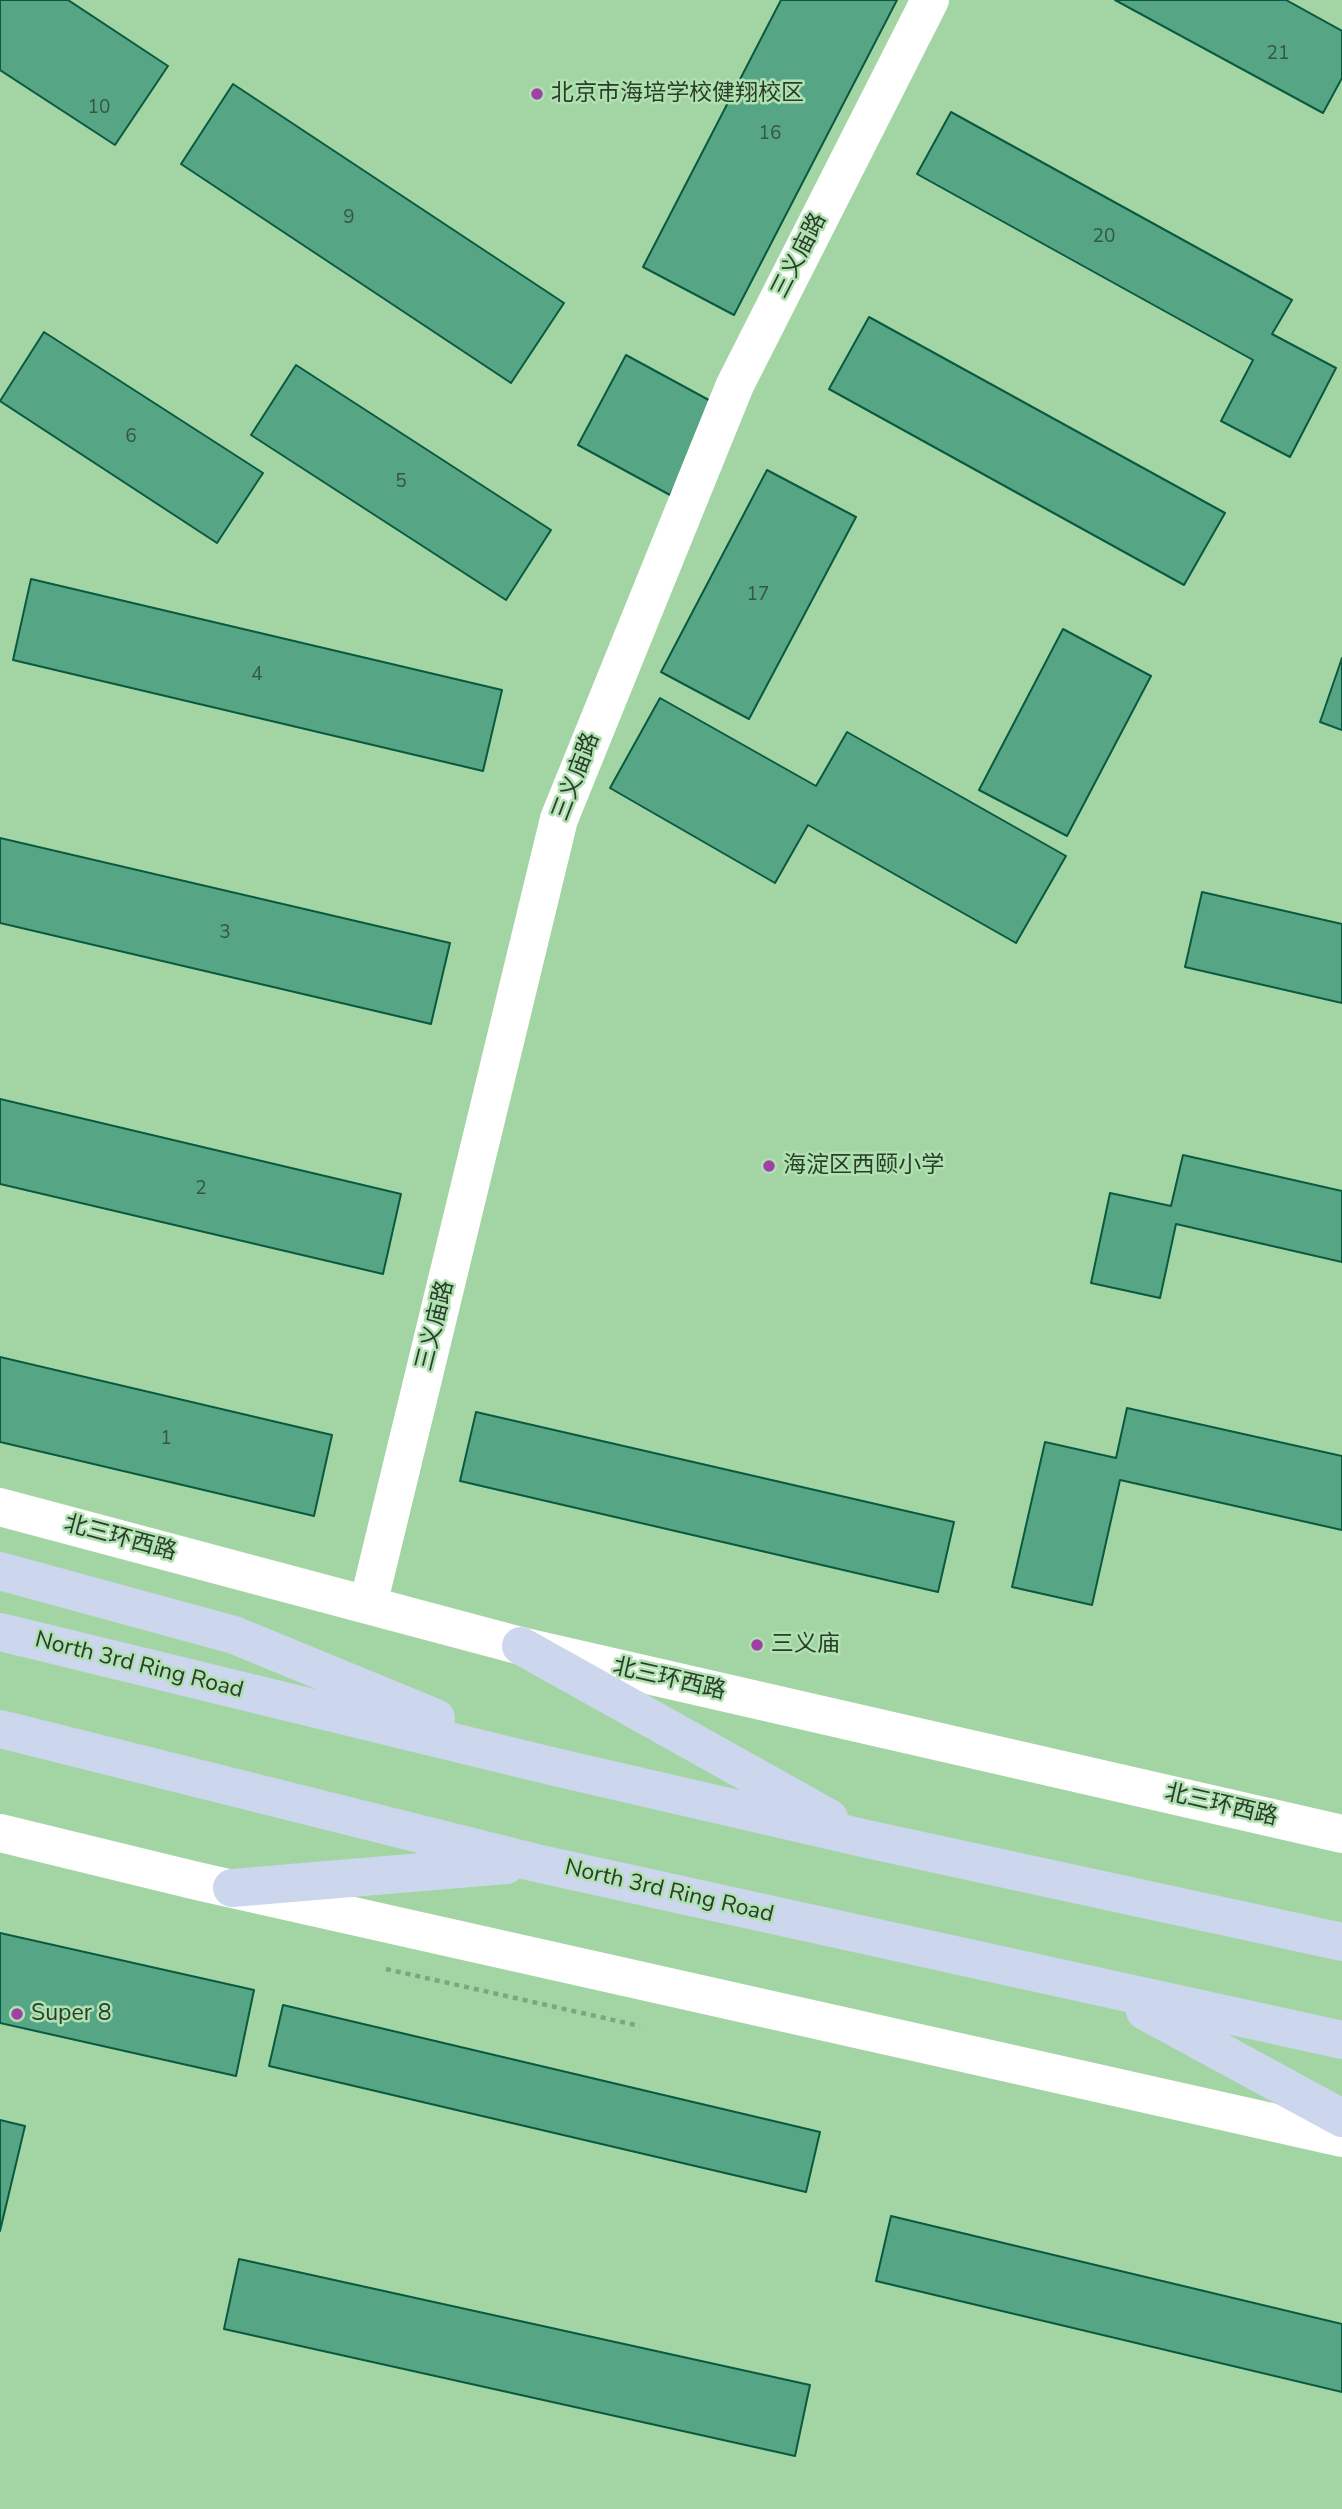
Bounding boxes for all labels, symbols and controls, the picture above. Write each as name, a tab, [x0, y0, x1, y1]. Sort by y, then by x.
house number: 21	[1267, 43, 1289, 65]
place label: 北京市海培学校健翔校区	[551, 80, 804, 108]
marker: 北京市海培学校健翔校区	[529, 86, 545, 102]
house number: 10	[88, 97, 110, 119]
house number: 16	[759, 123, 781, 145]
house number: 9	[343, 207, 355, 229]
street label: 三义庙路	[767, 209, 833, 303]
house number: 20	[1093, 226, 1115, 248]
house number: 6	[125, 426, 137, 448]
house number: 5	[395, 471, 407, 493]
house number: 17	[747, 584, 769, 606]
house number: 4	[251, 664, 263, 686]
street label: 三义庙路	[548, 729, 606, 825]
house number: 3	[219, 922, 231, 944]
place label: 海淀区西颐小学	[783, 1152, 944, 1180]
marker: 海淀区西颐小学	[761, 1158, 777, 1174]
house number: 2	[195, 1178, 207, 1200]
street label: 三义庙路	[411, 1278, 461, 1374]
house number: 1	[160, 1428, 172, 1450]
street label: 北三环西路	[61, 1511, 179, 1567]
street label: North 3rd Ring Road	[32, 1627, 246, 1705]
place label: 三义庙	[771, 1631, 840, 1659]
marker: 三义庙	[749, 1637, 765, 1653]
street label: 北三环西路	[610, 1654, 728, 1706]
street label: 北三环西路	[1162, 1780, 1280, 1832]
street label: North 3rd Ring Road	[562, 1855, 776, 1929]
place label: Super 8	[31, 2000, 112, 2028]
marker: Super 8	[9, 2006, 25, 2022]

